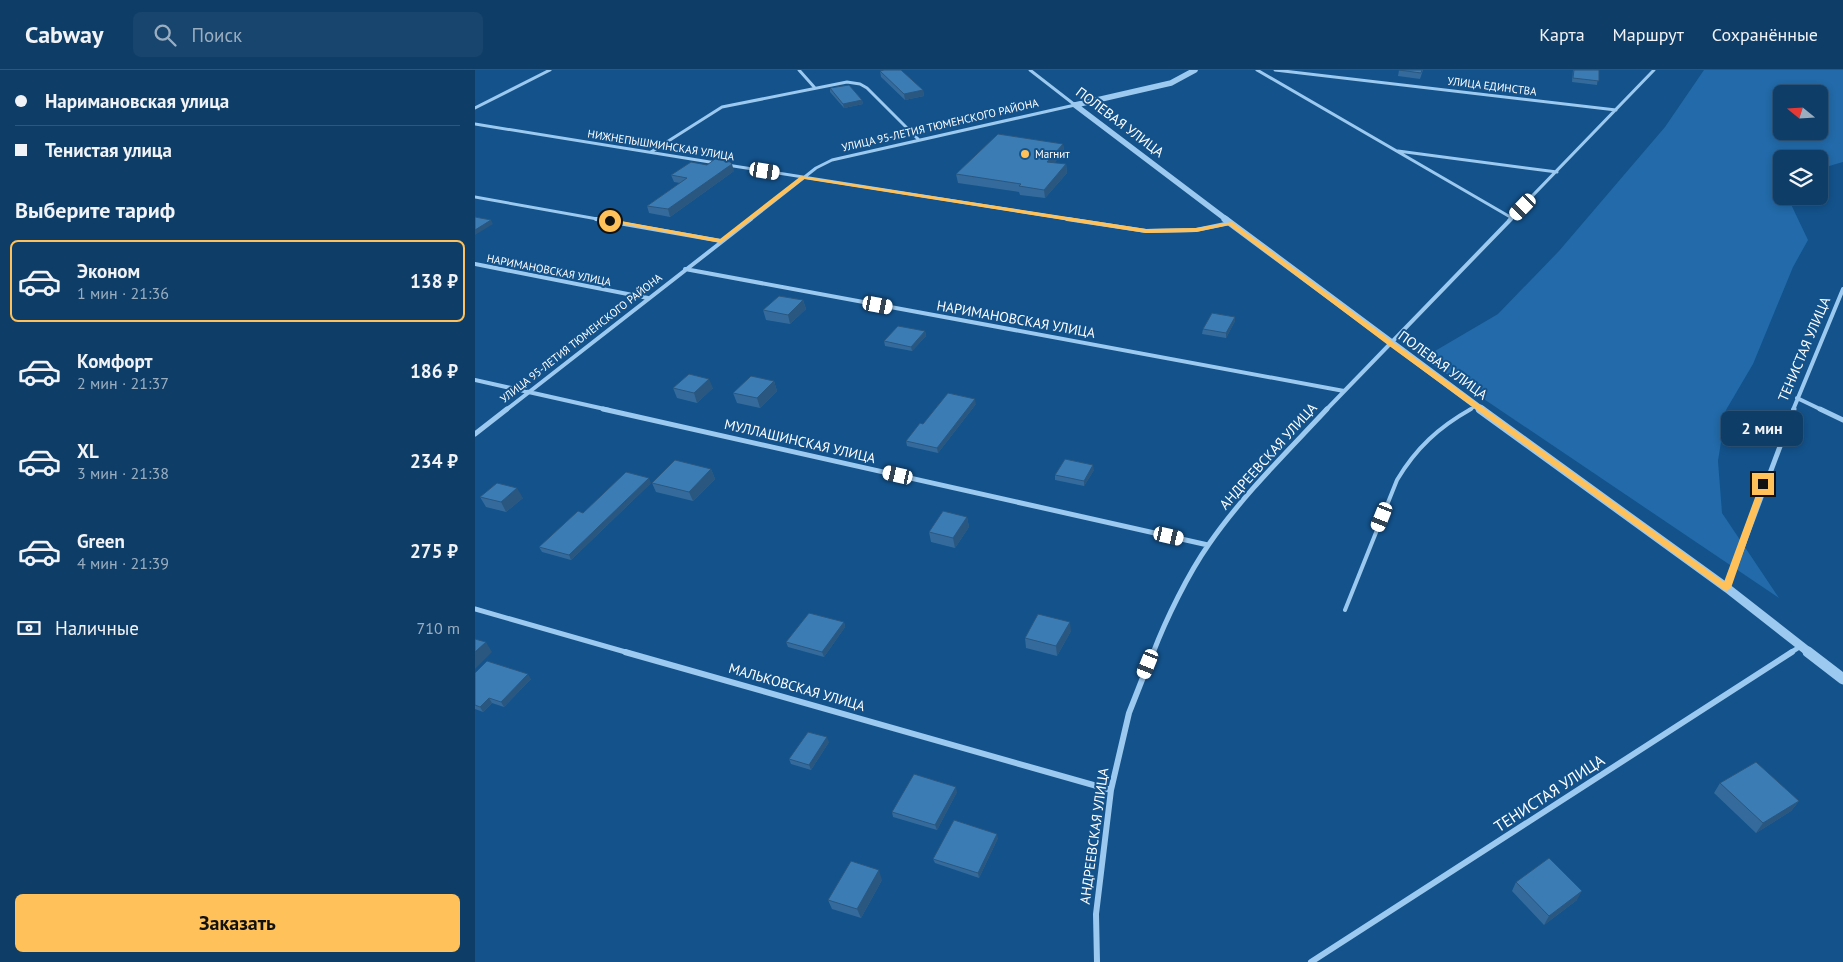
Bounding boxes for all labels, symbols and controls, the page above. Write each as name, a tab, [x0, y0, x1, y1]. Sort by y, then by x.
search box	[133, 12, 483, 57]
text: Cabway	[25, 19, 103, 50]
icon: search	[151, 21, 179, 49]
text: Поиск	[191, 23, 242, 47]
text: Карта	[1539, 23, 1585, 46]
text: Маршрут	[1613, 23, 1684, 46]
text: Сохранённые	[1712, 23, 1818, 46]
street label: УЛИЦА ЕДИНСТВА	[1447, 74, 1538, 98]
street label: ПОЛЕВАЯ УЛИЦА	[1072, 83, 1168, 162]
north arrow	[1773, 85, 1827, 140]
map controls	[1773, 85, 1828, 205]
text: Наримановская улица	[45, 89, 229, 113]
street label: УЛИЦА 95-ЛЕТИЯ ТЮМЕНСКОГО РАЙОНА	[840, 95, 1040, 154]
street label: НИЖНЕПЫШМИНСКАЯ УЛИЦА	[587, 126, 736, 164]
text: Тенистая улица	[45, 138, 172, 162]
place label: Магнит	[1035, 147, 1070, 161]
marker: Магнит	[1019, 148, 1031, 160]
button: layers	[1773, 150, 1828, 205]
car	[749, 161, 780, 181]
car	[1507, 191, 1538, 223]
text: Выберите тариф	[15, 196, 175, 224]
route start	[599, 210, 621, 232]
street label: НАРИМАНОВСКАЯ УЛИЦА	[486, 251, 613, 289]
icon: car	[17, 259, 62, 304]
text: Эконом	[77, 259, 140, 283]
text: 138 ₽	[410, 269, 458, 293]
street label: УЛИЦА 95-ЛЕТИЯ ТЮМЕНСКОГО РАЙОНА	[497, 270, 665, 406]
text: 1 мин · 21:36	[77, 283, 169, 303]
street label: ТЕНИСТАЯ УЛИЦА	[1774, 293, 1834, 404]
car	[861, 295, 894, 315]
street label: НАРИМАНОВСКАЯ УЛИЦА	[935, 296, 1098, 342]
street label: ПОЛЕВАЯ УЛИЦА	[1395, 327, 1492, 404]
icon: car	[17, 349, 62, 394]
text: Комфорт	[77, 349, 153, 373]
text: 186 ₽	[410, 359, 458, 383]
text: 2 мин · 21:37	[77, 373, 169, 393]
street label: АНДРЕЕВСКАЯ УЛИЦА	[1215, 398, 1321, 513]
callout: 2 мин	[1722, 412, 1804, 446]
street label: МУЛЛАШИНСКАЯ УЛИЦА	[723, 415, 878, 467]
text: 2 мин	[1741, 418, 1783, 438]
icon: car	[17, 439, 62, 484]
text: XL	[77, 439, 99, 463]
text: 234 ₽	[410, 449, 458, 473]
text: 3 мин · 21:38	[77, 463, 169, 483]
car	[881, 464, 914, 486]
route end	[1752, 473, 1774, 495]
car	[1369, 500, 1394, 534]
car	[1152, 525, 1185, 547]
icon: car	[17, 529, 62, 574]
text: Green	[77, 529, 125, 553]
text: 275 ₽	[410, 539, 458, 563]
text: 4 мин · 21:39	[77, 553, 169, 573]
icon: cash	[15, 614, 43, 642]
text: Наличные	[55, 616, 139, 640]
text: 710 m	[417, 618, 460, 638]
car	[1135, 647, 1160, 681]
street label: МАЛЬКОВСКАЯ УЛИЦА	[727, 659, 868, 715]
street label: ТЕНИСТАЯ УЛИЦА	[1490, 749, 1609, 836]
street label: АНДРЕЕВСКАЯ УЛИЦА	[1076, 766, 1113, 905]
button: Заказать	[15, 894, 460, 952]

